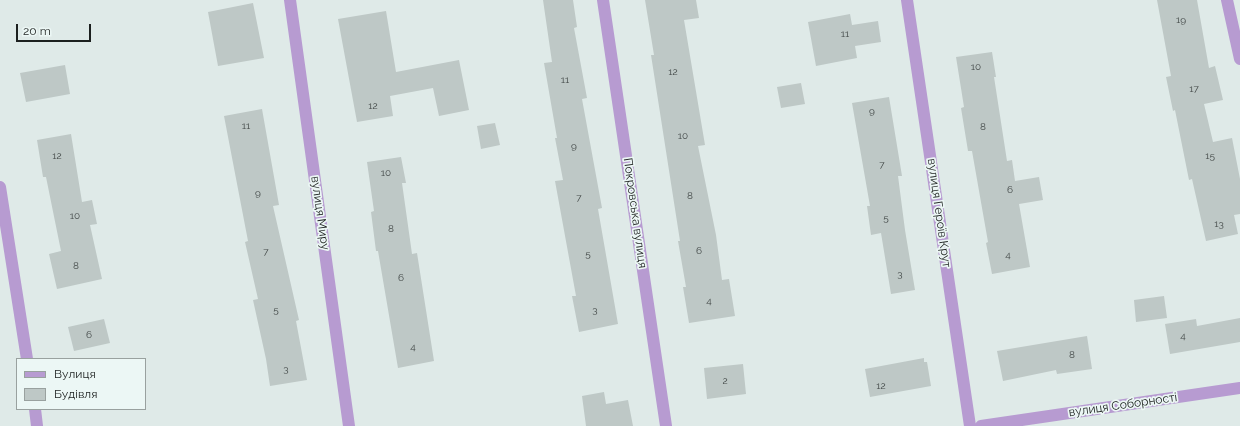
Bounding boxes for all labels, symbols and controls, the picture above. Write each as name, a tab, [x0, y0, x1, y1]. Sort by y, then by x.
house number: 19	[1176, 14, 1186, 26]
scale bar	[18, 16, 93, 42]
text: 20 m	[23, 24, 51, 38]
house number: 11	[841, 28, 849, 40]
house number: 10	[971, 61, 981, 73]
house number: 12	[668, 66, 678, 78]
house number: 11	[561, 74, 569, 86]
house number: 17	[1189, 83, 1199, 95]
house number: 12	[368, 100, 378, 112]
house number: 9	[869, 105, 875, 117]
house number: 11	[242, 120, 250, 132]
house number: 8	[980, 121, 986, 133]
house number: 10	[678, 130, 688, 142]
house number: 9	[571, 140, 577, 152]
house number: 12	[52, 150, 62, 162]
house number: 15	[1205, 150, 1215, 162]
street label: Покровська вулиця	[620, 157, 650, 269]
street label: вулиця Героїв Крут	[924, 158, 954, 268]
house number: 7	[879, 159, 885, 171]
house number: 10	[381, 167, 391, 179]
street label: вулиця Миру	[308, 175, 332, 251]
house number: 6	[1007, 184, 1013, 196]
house number: 9	[255, 187, 261, 199]
house number: 8	[687, 190, 693, 202]
house number: 7	[576, 192, 582, 204]
house number: 10	[70, 210, 80, 222]
house number: 5	[883, 212, 889, 224]
house number: 13	[1214, 218, 1224, 230]
house number: 8	[388, 223, 394, 235]
house number: 6	[696, 245, 702, 257]
house number: 7	[263, 246, 269, 258]
house number: 5	[585, 248, 591, 260]
house number: 4	[1005, 249, 1011, 261]
house number: 8	[73, 260, 79, 272]
house number: 3	[897, 268, 903, 280]
house number: 6	[398, 272, 404, 284]
house number: 4	[706, 295, 712, 307]
house number: 5	[273, 304, 279, 316]
house number: 3	[592, 304, 598, 316]
house number: 6	[86, 329, 92, 341]
house number: 4	[1180, 330, 1186, 342]
house number: 4	[410, 341, 416, 353]
house number: 8	[1069, 349, 1075, 361]
legend	[16, 358, 146, 410]
house number: 3	[283, 363, 289, 375]
text: Вулиця	[54, 367, 96, 381]
house number: 2	[722, 375, 728, 387]
house number: 12	[876, 380, 886, 392]
text: Будівля	[54, 387, 97, 401]
street label: вулиця Соборності	[1068, 390, 1178, 420]

